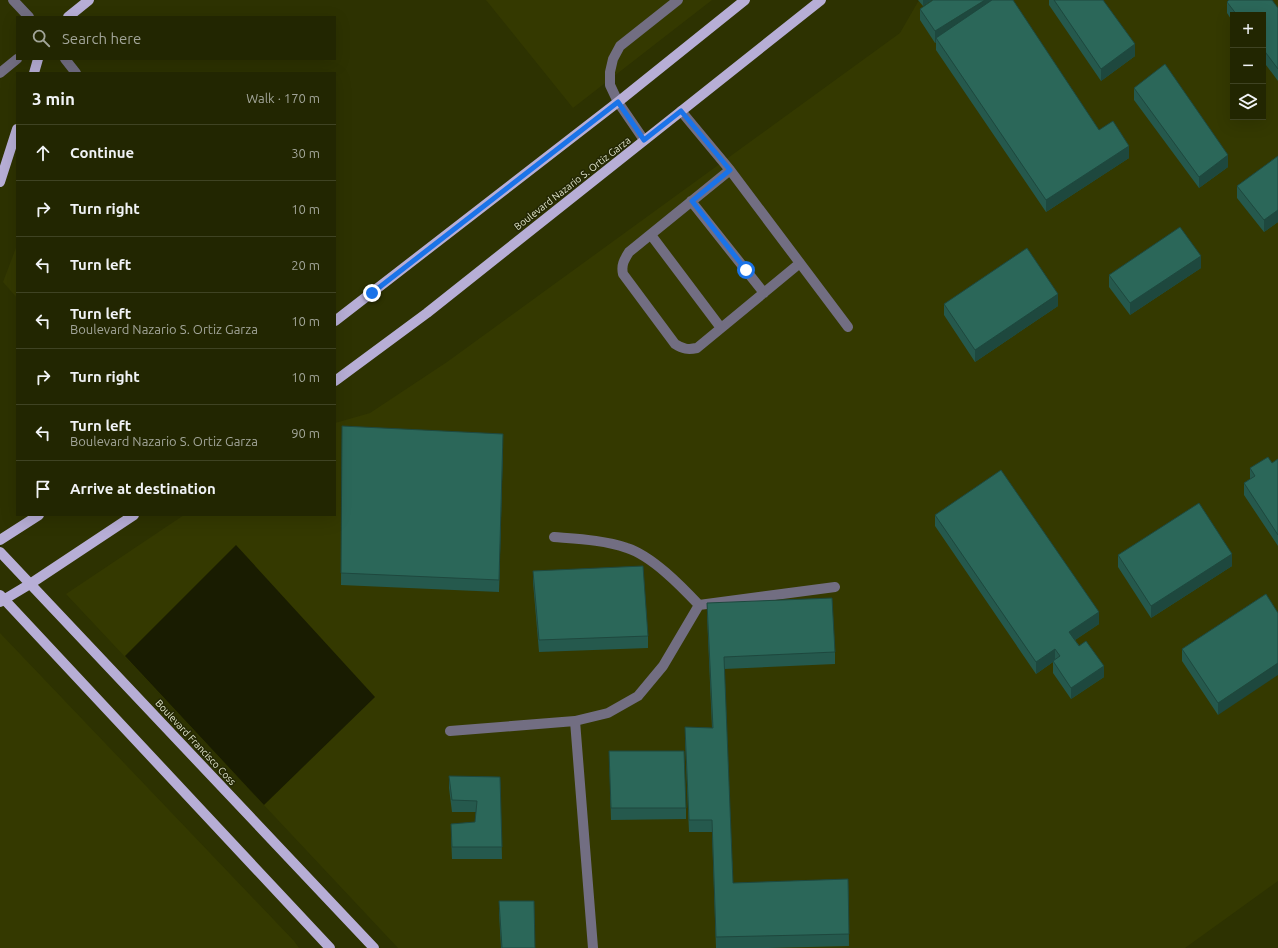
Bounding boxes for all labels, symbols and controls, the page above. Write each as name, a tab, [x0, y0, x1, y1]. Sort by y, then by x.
map controls	[1230, 12, 1266, 120]
button: +	[1230, 12, 1266, 48]
search box	[16, 16, 336, 60]
icon: search	[30, 27, 52, 49]
text: Search here	[62, 30, 141, 47]
button: −	[1230, 48, 1266, 84]
button: layers	[1230, 84, 1266, 120]
text: 3 min	[32, 89, 75, 108]
text: Walk · 170 m	[246, 91, 320, 105]
street label: Boulevard Nazario S. Ortiz Garza	[512, 135, 633, 232]
icon: ahead	[32, 142, 54, 164]
text: Continue	[70, 144, 134, 161]
text: 30 m	[291, 146, 320, 160]
icon: right	[32, 198, 54, 220]
text: Turn right	[70, 200, 140, 217]
text: 10 m	[291, 202, 320, 216]
icon: left	[32, 254, 54, 276]
text: Turn left	[70, 256, 131, 273]
text: 20 m	[291, 258, 320, 272]
route start	[737, 261, 755, 279]
route end	[363, 284, 381, 302]
text: Turn left	[70, 305, 131, 322]
icon: left	[32, 310, 54, 332]
text: 10 m	[291, 314, 320, 328]
text: Boulevard Nazario S. Ortiz Garza	[70, 322, 258, 336]
icon: right	[32, 366, 54, 388]
text: Turn right	[70, 368, 140, 385]
text: 10 m	[291, 370, 320, 384]
text: Turn left	[70, 417, 131, 434]
icon: left	[32, 422, 54, 444]
text: 90 m	[291, 426, 320, 440]
text: Boulevard Nazario S. Ortiz Garza	[70, 434, 258, 448]
icon: arrive	[32, 478, 54, 500]
text: Arrive at destination	[70, 480, 216, 497]
street label: Boulevard Francisco Coss	[153, 697, 238, 787]

